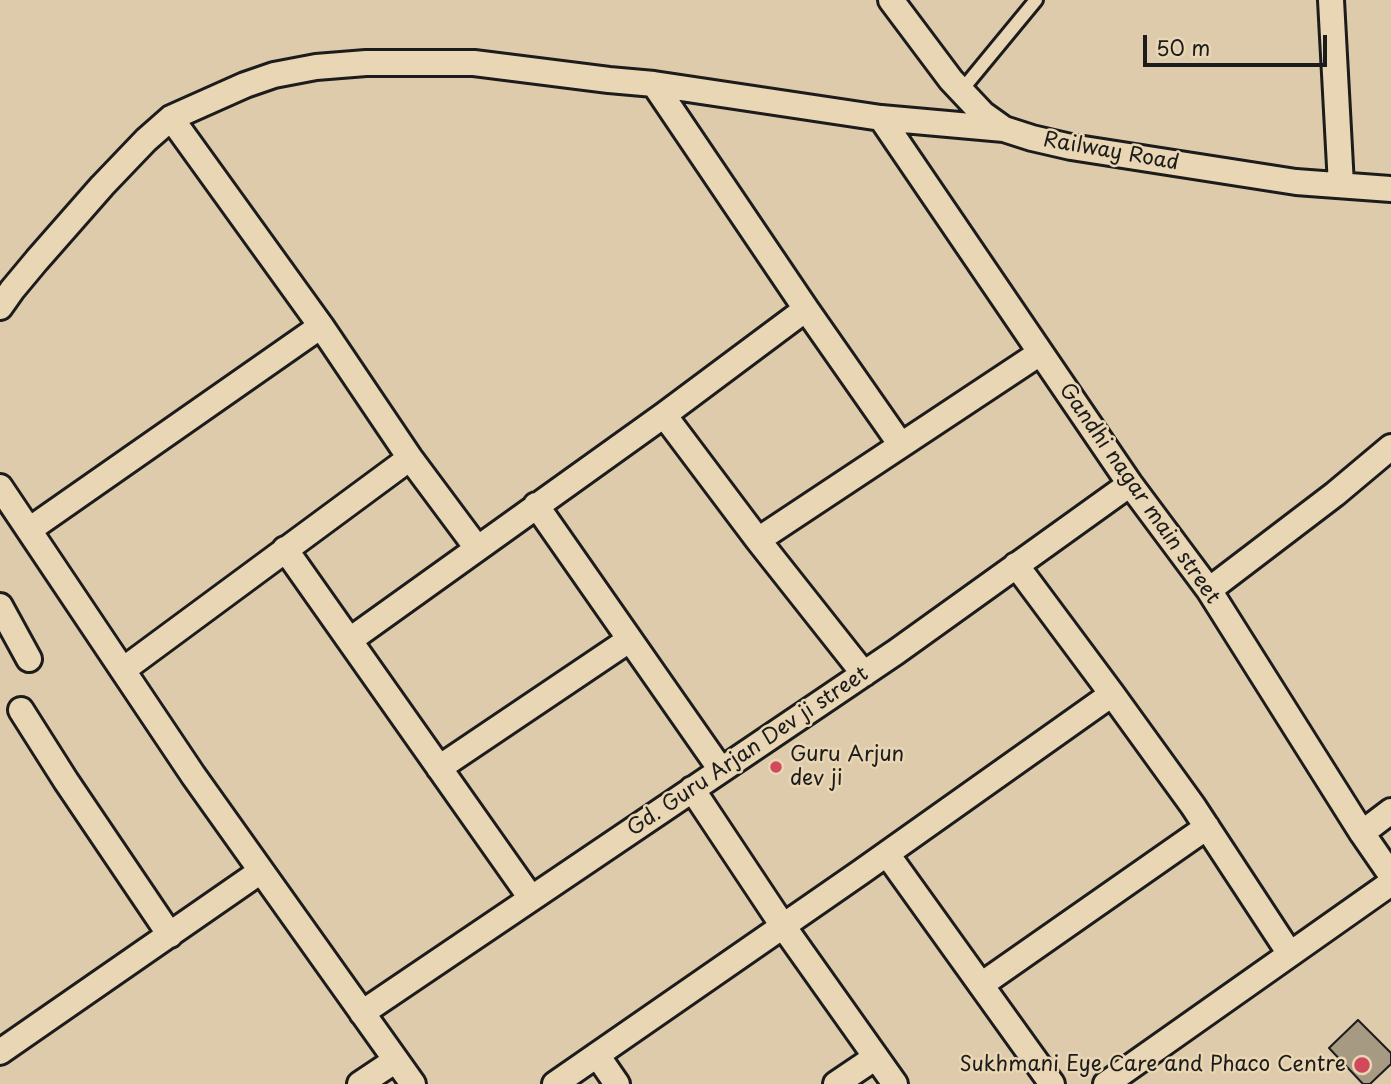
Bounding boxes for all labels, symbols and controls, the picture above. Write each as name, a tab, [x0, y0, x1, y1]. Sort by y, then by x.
scale bar	[1146, 21, 1330, 65]
text: 50 m	[1156, 31, 1210, 63]
street label: Railway Road	[1041, 128, 1181, 176]
street label: Gandhi nagar main street	[1053, 379, 1225, 609]
street label: Gd. Guru Arjan Dev ji street	[623, 662, 873, 842]
place label: Guru Arjun dev ji	[790, 742, 904, 792]
marker: Guru Arjun dev ji	[768, 759, 784, 775]
place label: Sukhmani Eye Care and Phaco Centre	[959, 1052, 1346, 1078]
marker: Sukhmani Eye Care and Phaco Centre	[1352, 1055, 1372, 1075]

